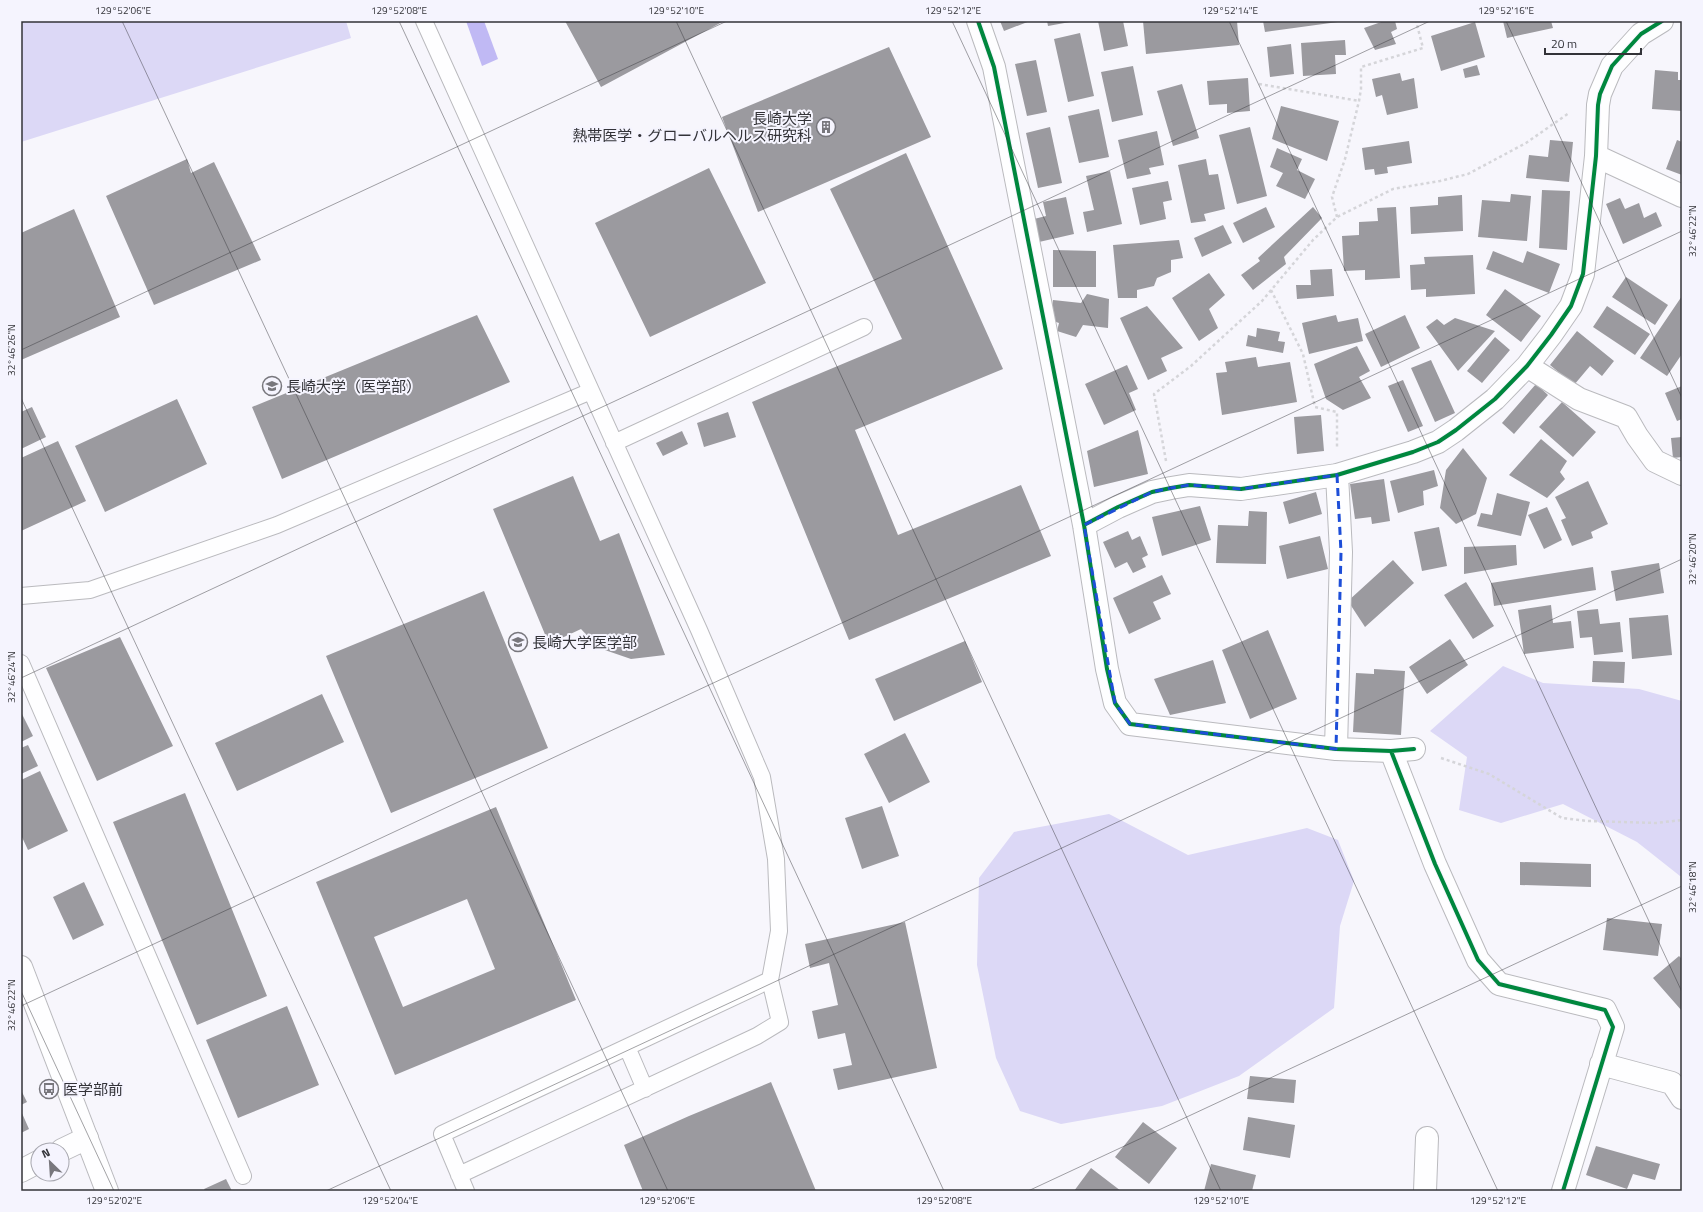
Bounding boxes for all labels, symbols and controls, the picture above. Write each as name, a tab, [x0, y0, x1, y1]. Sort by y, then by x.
text: 129°52'06"E	[95, 3, 152, 18]
text: 129°52'08"E	[371, 3, 428, 18]
text: 129°52'10"E	[648, 3, 705, 18]
text: 129°52'12"E	[925, 3, 982, 18]
text: 129°52'14"E	[1202, 3, 1259, 18]
text: 129°52'16"E	[1478, 3, 1535, 18]
scale bar	[1545, 30, 1641, 56]
text: 20 m	[1551, 34, 1577, 53]
place label: 長崎大学 熱帯医学・グローバルヘルス研究科	[572, 107, 812, 147]
building icon: 長崎大学 熱帯医学・グローバルヘルス研究科	[815, 116, 837, 138]
text: 32°46'22"N	[1685, 205, 1700, 257]
text: 32°46'26"N	[4, 324, 19, 376]
school or university icon: 長崎大学（医学部）	[261, 375, 283, 397]
place label: 長崎大学（医学部）	[286, 375, 421, 398]
text: 32°46'20"N	[1685, 533, 1700, 585]
school or university icon: 長崎大学医学部	[507, 631, 529, 653]
place label: 長崎大学医学部	[532, 631, 637, 654]
text: 32°46'24"N	[4, 651, 19, 703]
text: 32°46'18"N	[1685, 861, 1700, 913]
text: 32°46'22"N	[4, 979, 19, 1031]
bus stop icon: 医学部前	[38, 1078, 60, 1100]
place label: 医学部前	[63, 1078, 123, 1101]
north arrow	[30, 1142, 70, 1182]
text: N	[39, 1144, 53, 1162]
text: 129°52'02"E	[86, 1193, 143, 1208]
text: 129°52'04"E	[362, 1193, 419, 1208]
text: 129°52'06"E	[639, 1193, 696, 1208]
text: 129°52'08"E	[916, 1193, 973, 1208]
text: 129°52'10"E	[1193, 1193, 1250, 1208]
text: 129°52'12"E	[1470, 1193, 1527, 1208]

